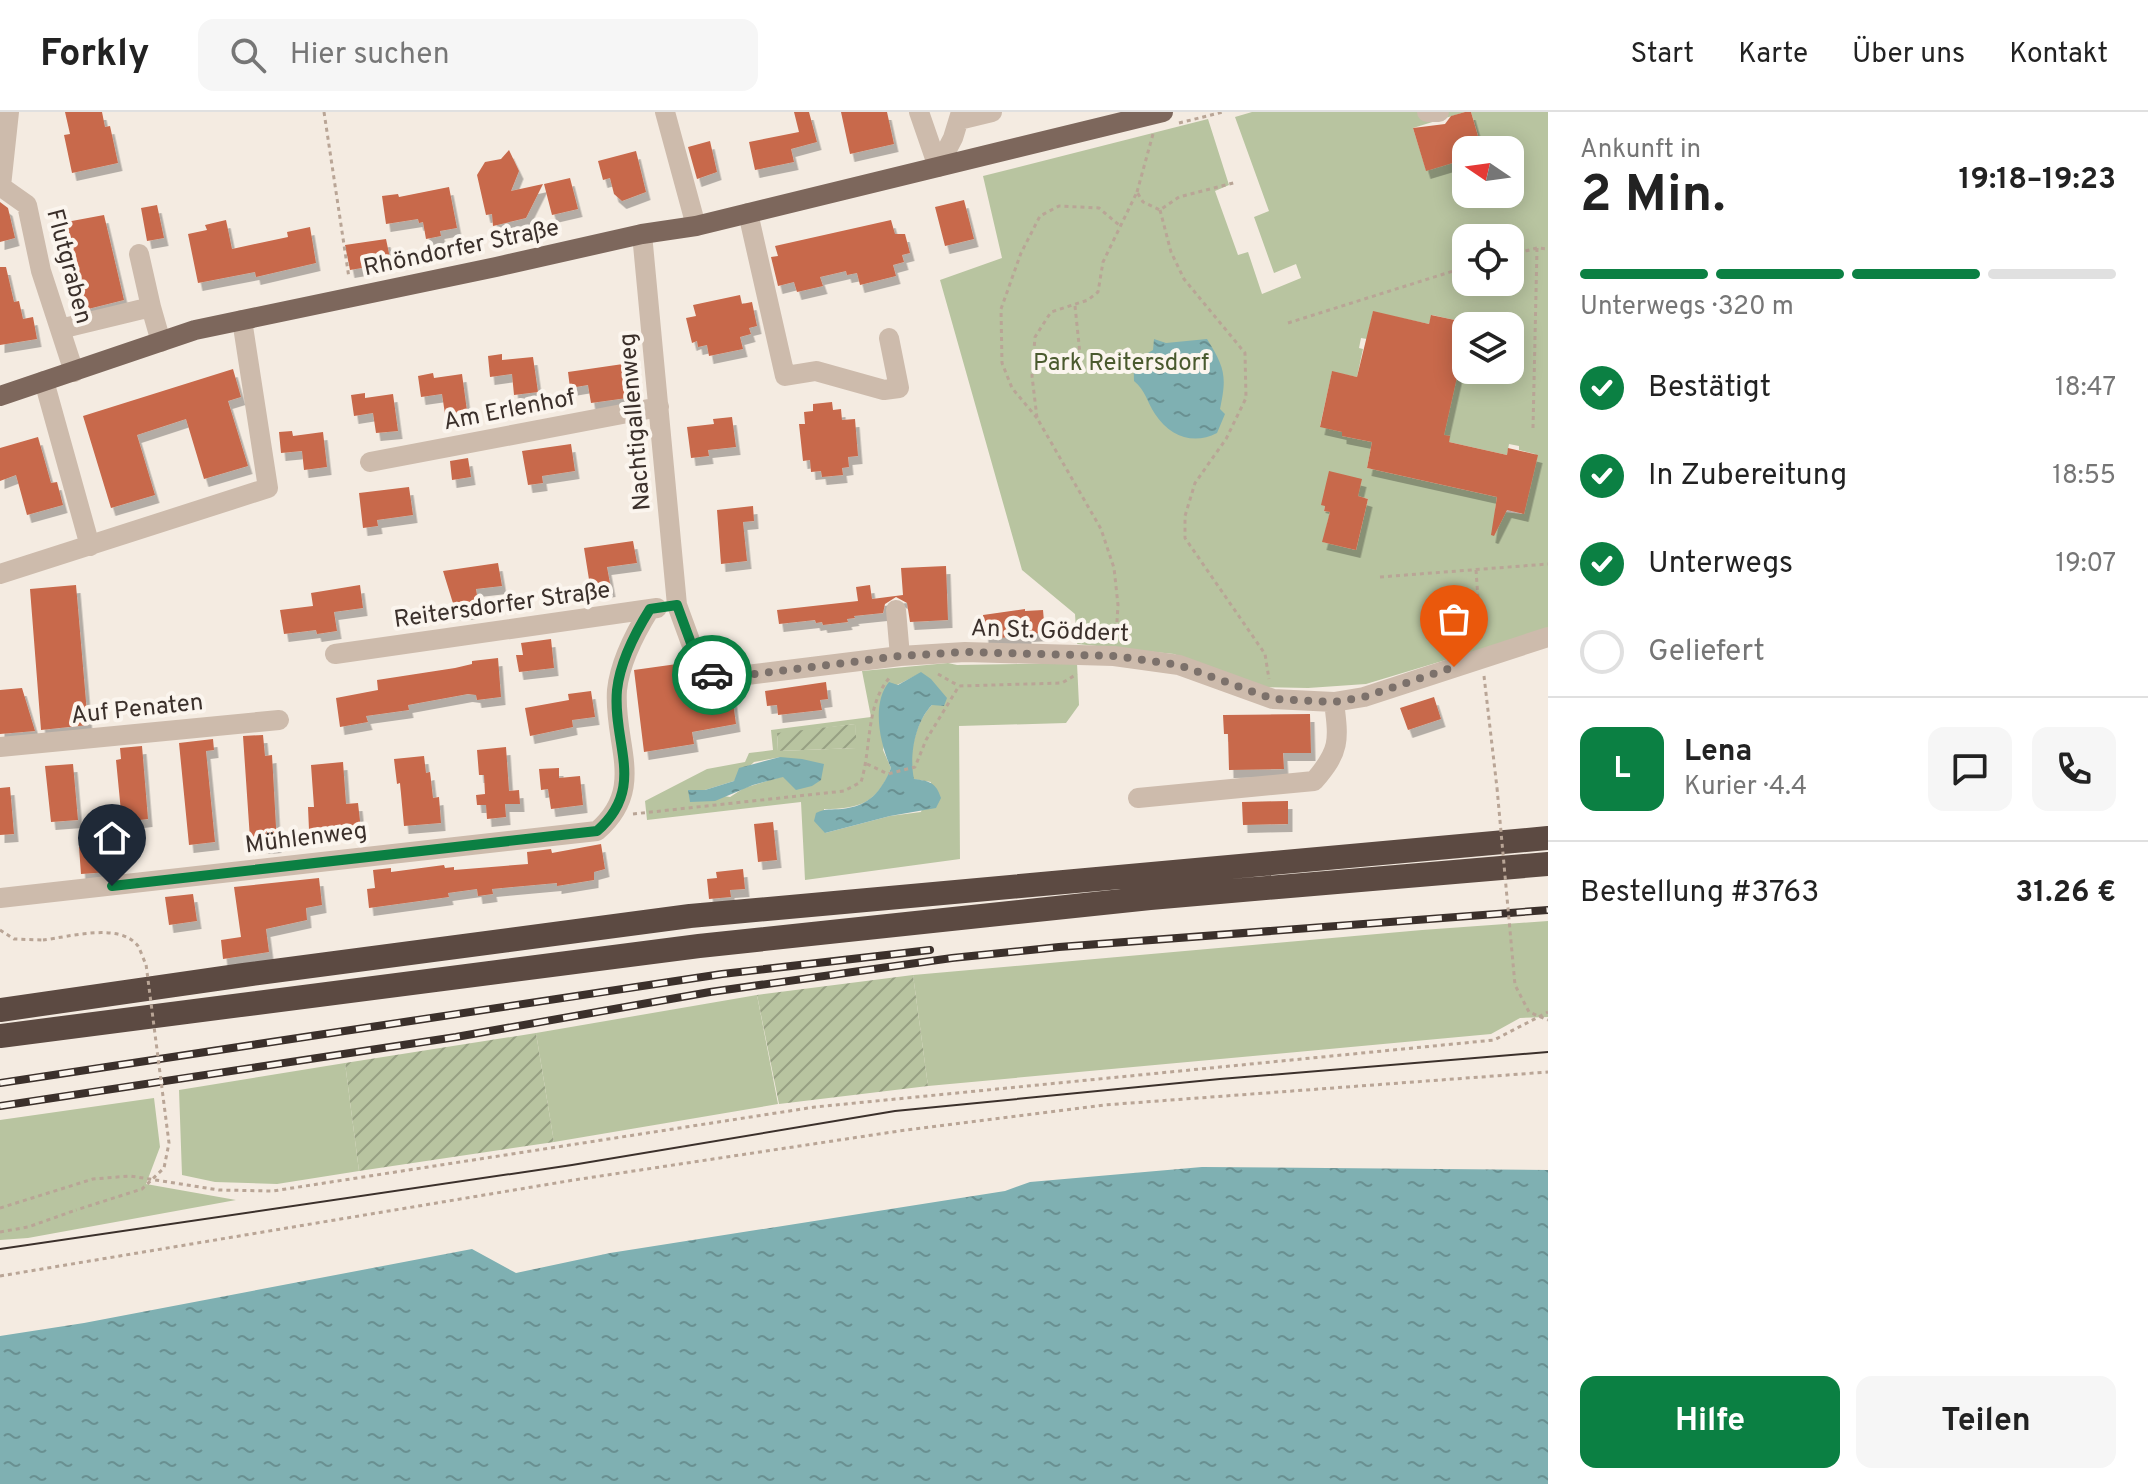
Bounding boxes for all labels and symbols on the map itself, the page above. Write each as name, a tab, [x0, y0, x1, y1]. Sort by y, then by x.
north arrow	[1452, 136, 1524, 208]
street label: Flutgraben	[38, 206, 98, 327]
street label: Rhöndorfer Straße	[361, 214, 562, 284]
street label: Nachtigallenweg	[613, 332, 659, 512]
park label: Park Reitersdorf	[1033, 349, 1209, 379]
street label: Am Erlenhof	[441, 383, 578, 438]
street label: Reitersdorfer Straße	[392, 576, 612, 636]
pin	[1420, 585, 1488, 667]
street label: An St. Göddert	[970, 614, 1130, 650]
courier	[672, 635, 752, 715]
street label: Auf Penaten	[69, 688, 205, 732]
pin	[78, 804, 146, 886]
street label: Mühlenweg	[243, 817, 369, 861]

